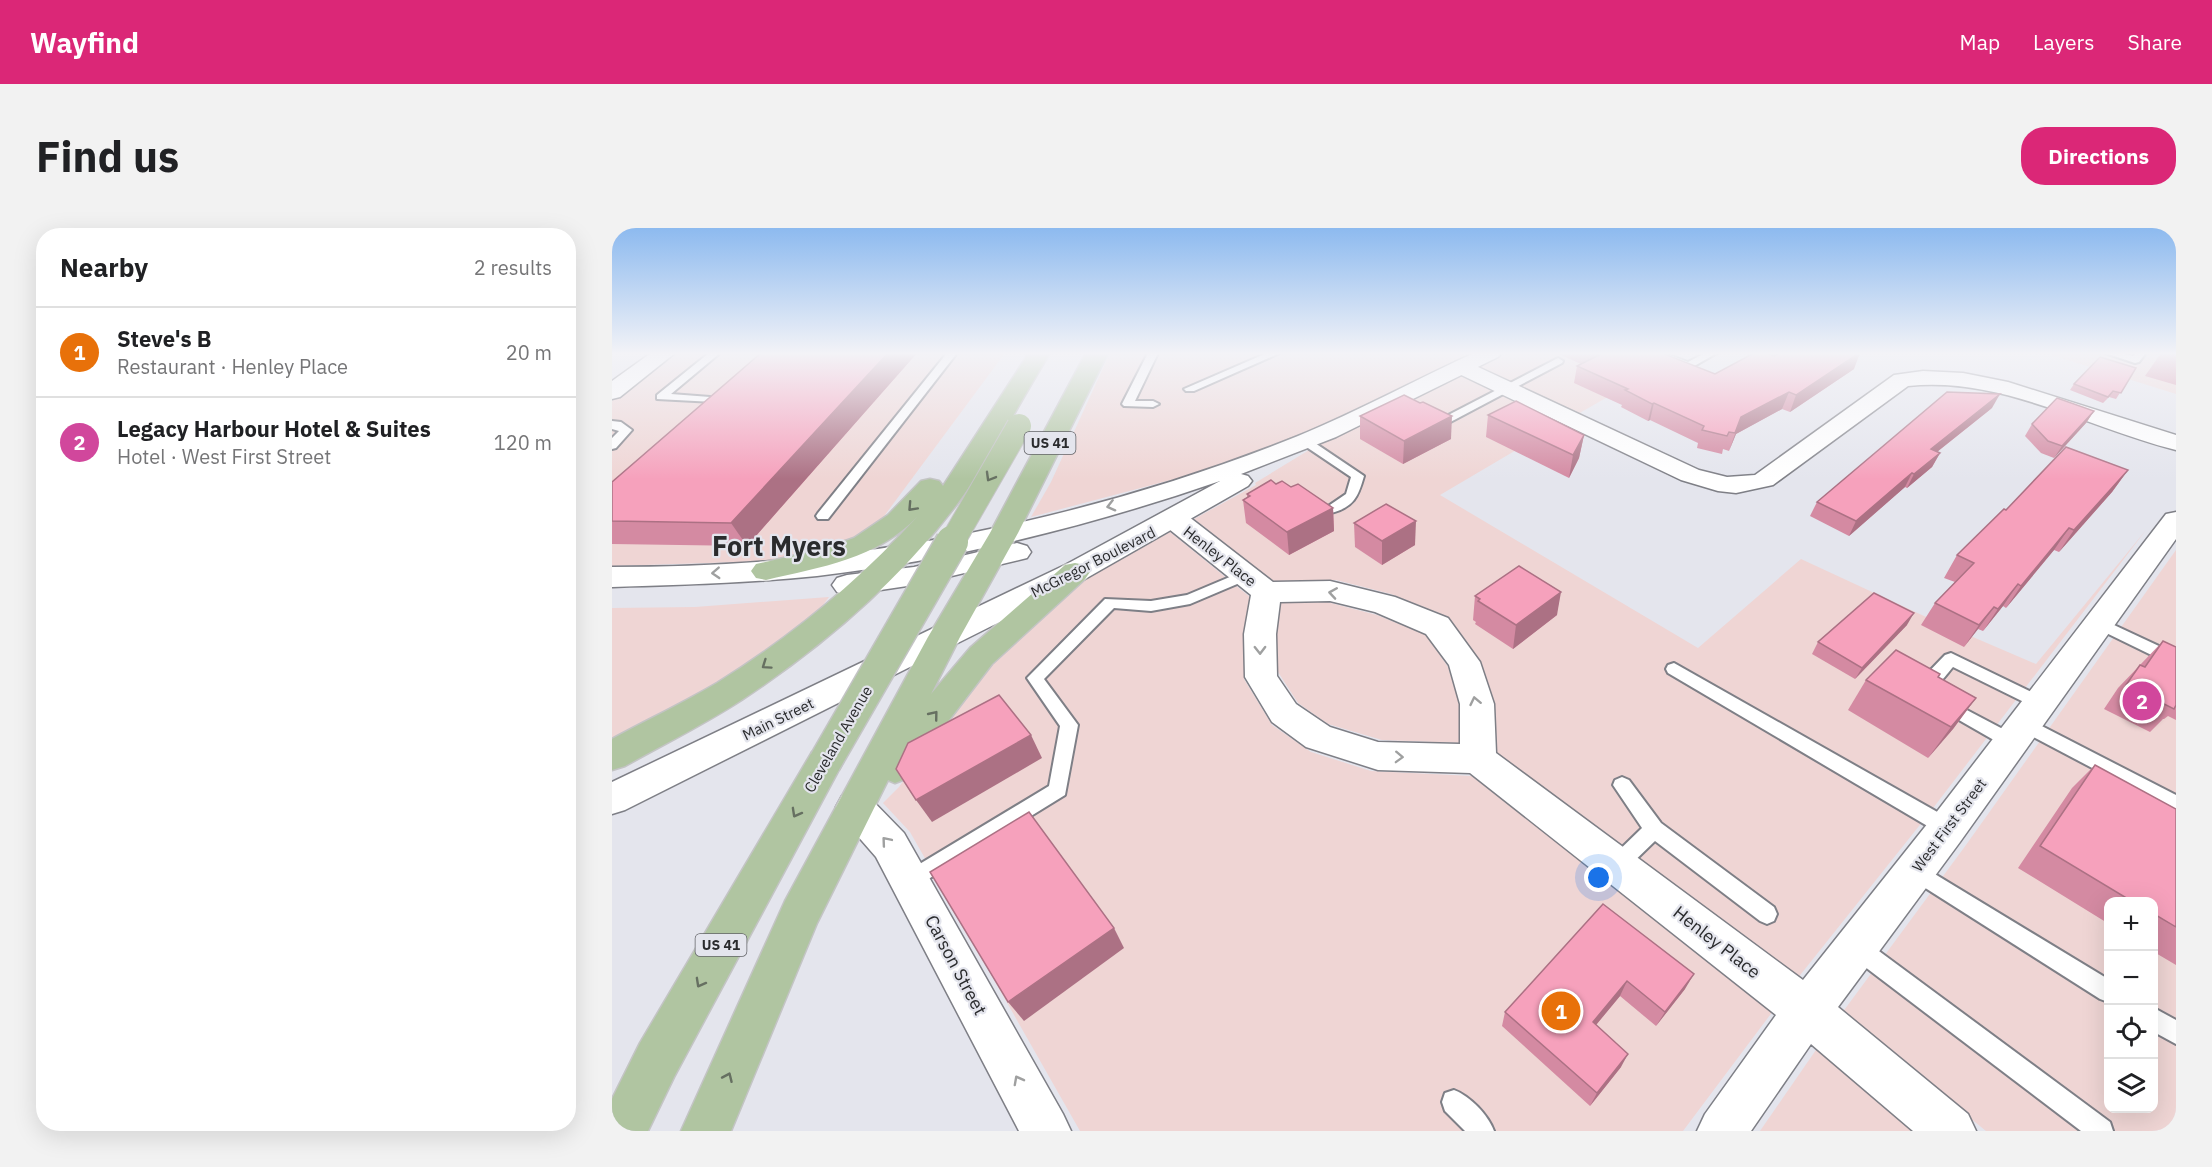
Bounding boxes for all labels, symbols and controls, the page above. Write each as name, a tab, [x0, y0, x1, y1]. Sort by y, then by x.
text: Wayfind	[30, 24, 139, 61]
text: Map	[1960, 28, 2000, 56]
text: Layers	[2033, 28, 2095, 56]
text: Share	[2128, 28, 2182, 56]
button: Directions	[2021, 127, 2176, 185]
text: Find us	[36, 129, 179, 184]
text: Nearby	[60, 250, 148, 284]
text: 2 results	[474, 254, 552, 281]
text: Steve's B	[117, 324, 212, 353]
text: 1	[74, 339, 86, 366]
text: 20 m	[506, 339, 552, 366]
text: Restaurant · Henley Place	[117, 353, 348, 380]
text: Legacy Harbour Hotel & Suites	[117, 414, 431, 443]
text: 2	[74, 429, 86, 456]
text: 120 m	[494, 429, 552, 456]
road number: US 41	[1024, 432, 1076, 454]
text: Hotel · West First Street	[117, 443, 331, 470]
one-way arrow	[986, 471, 997, 481]
one-way arrow	[1106, 498, 1116, 511]
one-way arrow	[908, 500, 919, 511]
street label: McGregor Boulevard	[1027, 522, 1159, 602]
street label: Henley Place	[1180, 522, 1260, 590]
district label: Fort Myers	[712, 528, 846, 563]
one-way arrow	[712, 567, 721, 580]
one-way arrow	[1329, 587, 1338, 599]
one-way arrow	[1254, 645, 1267, 654]
one-way arrow	[762, 658, 773, 669]
pin: 2	[2122, 678, 2162, 724]
street label: Cleveland Avenue	[800, 682, 876, 796]
street label: Main Street	[739, 694, 817, 744]
one-way arrow	[1469, 696, 1482, 706]
one-way arrow	[926, 711, 937, 722]
one-way arrow	[1394, 750, 1403, 763]
street label: West First Street	[1908, 774, 1990, 876]
one-way arrow	[792, 807, 803, 817]
one-way arrow	[882, 837, 893, 848]
your location	[1584, 863, 1613, 892]
map controls	[2104, 897, 2158, 1113]
button: +	[2104, 897, 2158, 951]
street label: Henley Place	[1669, 901, 1766, 983]
street label: Carson Street	[920, 911, 992, 1019]
road number: US 41	[696, 934, 746, 956]
button: −	[2104, 951, 2158, 1005]
one-way arrow	[696, 977, 707, 987]
pin: 1	[1542, 988, 1580, 1034]
button: locate	[2104, 1005, 2158, 1059]
button: layers	[2104, 1059, 2158, 1113]
one-way arrow	[721, 1072, 733, 1083]
one-way arrow	[1014, 1075, 1025, 1086]

